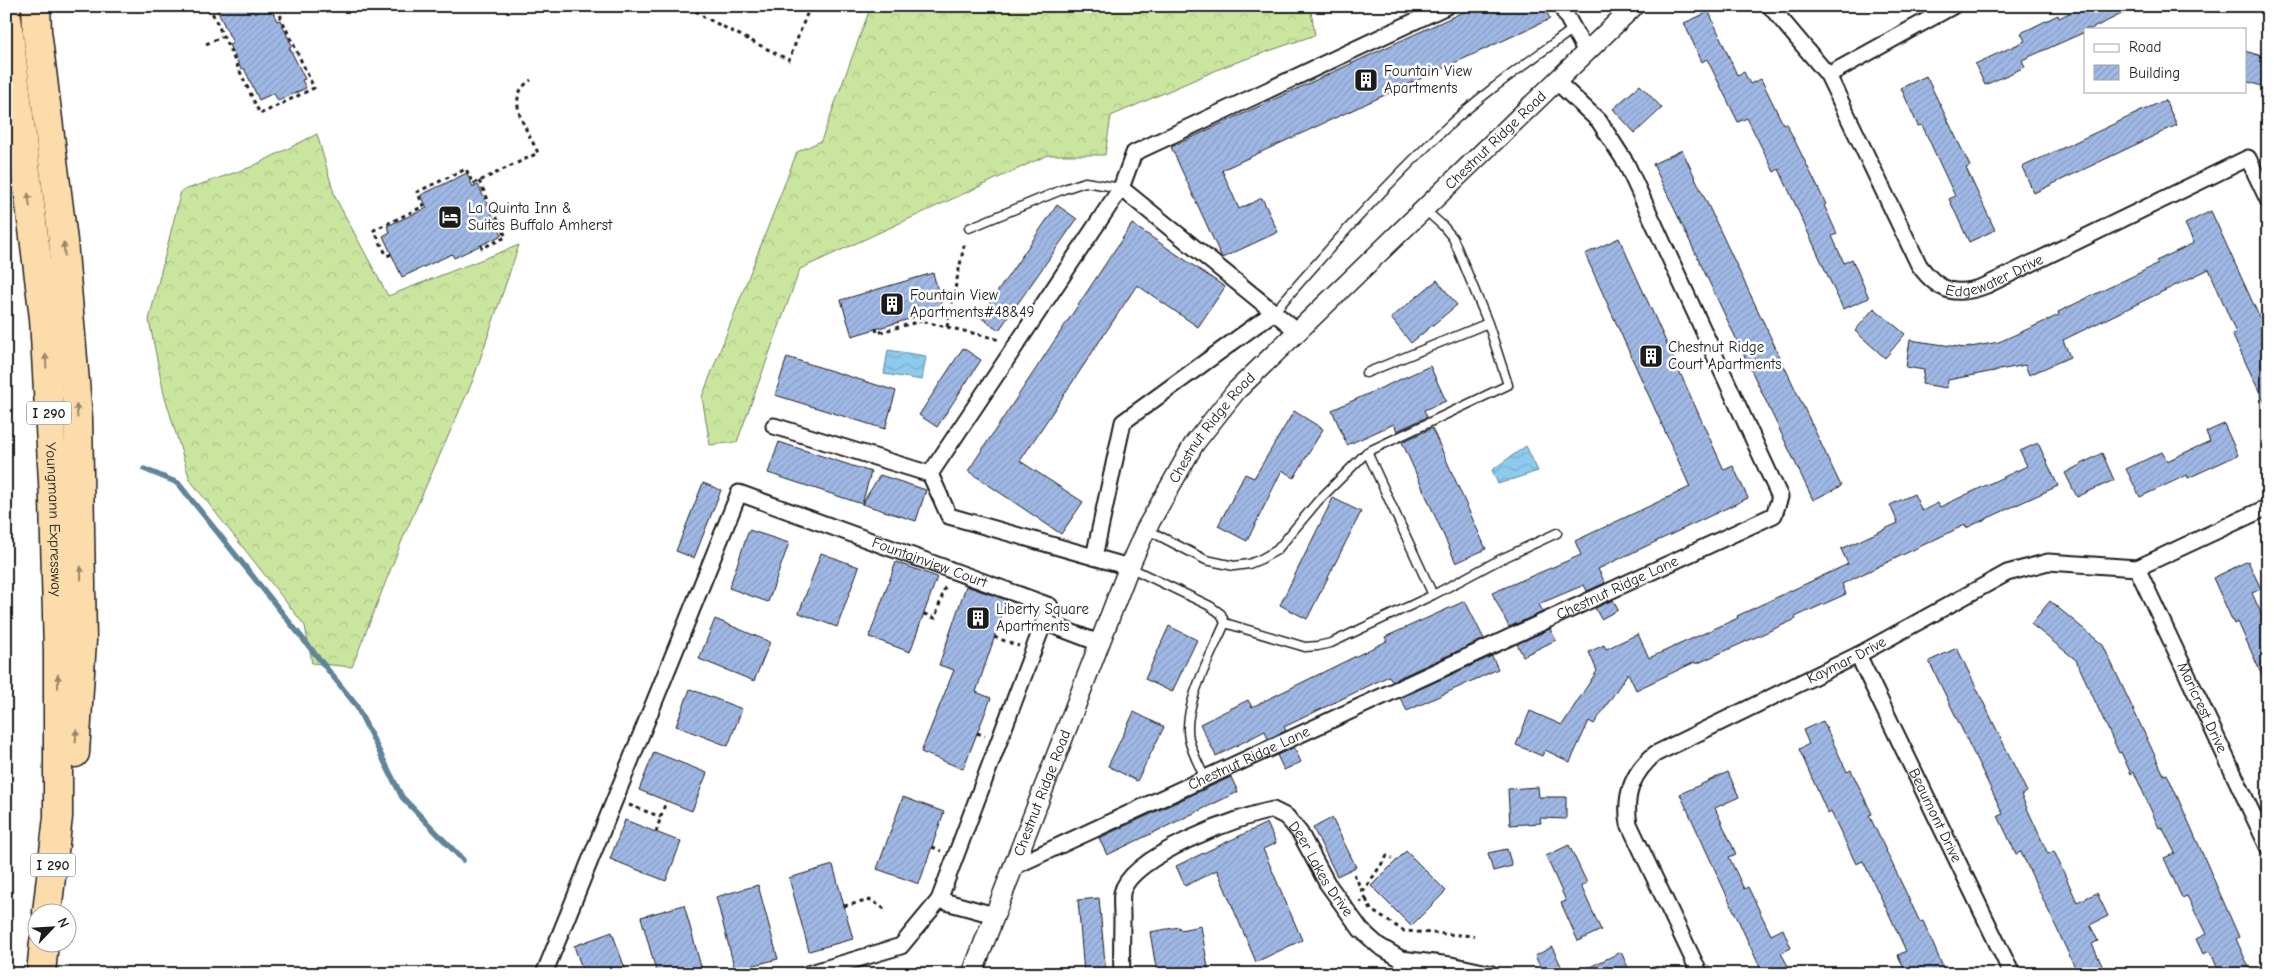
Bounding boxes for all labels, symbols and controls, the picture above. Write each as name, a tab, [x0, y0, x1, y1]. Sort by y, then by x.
legend	[2084, 28, 2246, 92]
text: Road	[2129, 38, 2161, 56]
place label: Fountain View Apartments	[1384, 62, 1472, 97]
text: Building	[2129, 64, 2180, 82]
building icon: Fountain View Apartments	[1353, 67, 1379, 93]
street label: Chestnut Ridge Road	[1441, 87, 1550, 193]
one-way arrow	[25, 191, 33, 207]
place label: La Quinta Inn & Suites Buffalo Amherst	[468, 199, 613, 234]
hotel icon: La Quinta Inn & Suites Buffalo Amherst	[437, 204, 463, 230]
one-way arrow	[60, 241, 68, 257]
street label: Edgewater Drive	[1944, 250, 2046, 300]
place label: Fountain View Apartments#48&49	[910, 286, 1034, 321]
building icon: Fountain View Apartments#48&49	[879, 291, 905, 317]
place label: Chestnut Ridge Court Apartments	[1668, 338, 1781, 373]
building icon: Chestnut Ridge Court Apartments	[1638, 343, 1664, 369]
one-way arrow	[42, 353, 50, 369]
street label: Chestnut Ridge Road	[1165, 369, 1259, 486]
road number: I 290	[27, 402, 72, 424]
one-way arrow	[73, 403, 81, 419]
street label: Youngmann Expressway	[42, 442, 66, 597]
street label: Fountainview Court	[870, 533, 991, 592]
street label: Chestnut Ridge Lane	[1553, 551, 1681, 623]
one-way arrow	[77, 565, 85, 581]
place label: Liberty Square Apartments	[996, 600, 1090, 635]
building icon: Liberty Square Apartments	[965, 605, 991, 631]
street label: Kaymar Drive	[1804, 632, 1890, 688]
street label: Maricrest Drive	[2173, 659, 2232, 756]
one-way arrow	[54, 673, 62, 689]
street label: Chestnut Ridge Lane	[1185, 722, 1313, 794]
street label: Chestnut Ridge Road	[1009, 727, 1074, 859]
one-way arrow	[73, 728, 81, 744]
street label: Beaumont Drive	[1905, 765, 1966, 866]
street label: Deer Lakes Drive	[1285, 817, 1357, 920]
road number: I 290	[30, 854, 76, 876]
north arrow	[28, 902, 78, 952]
text: N	[54, 915, 73, 930]

